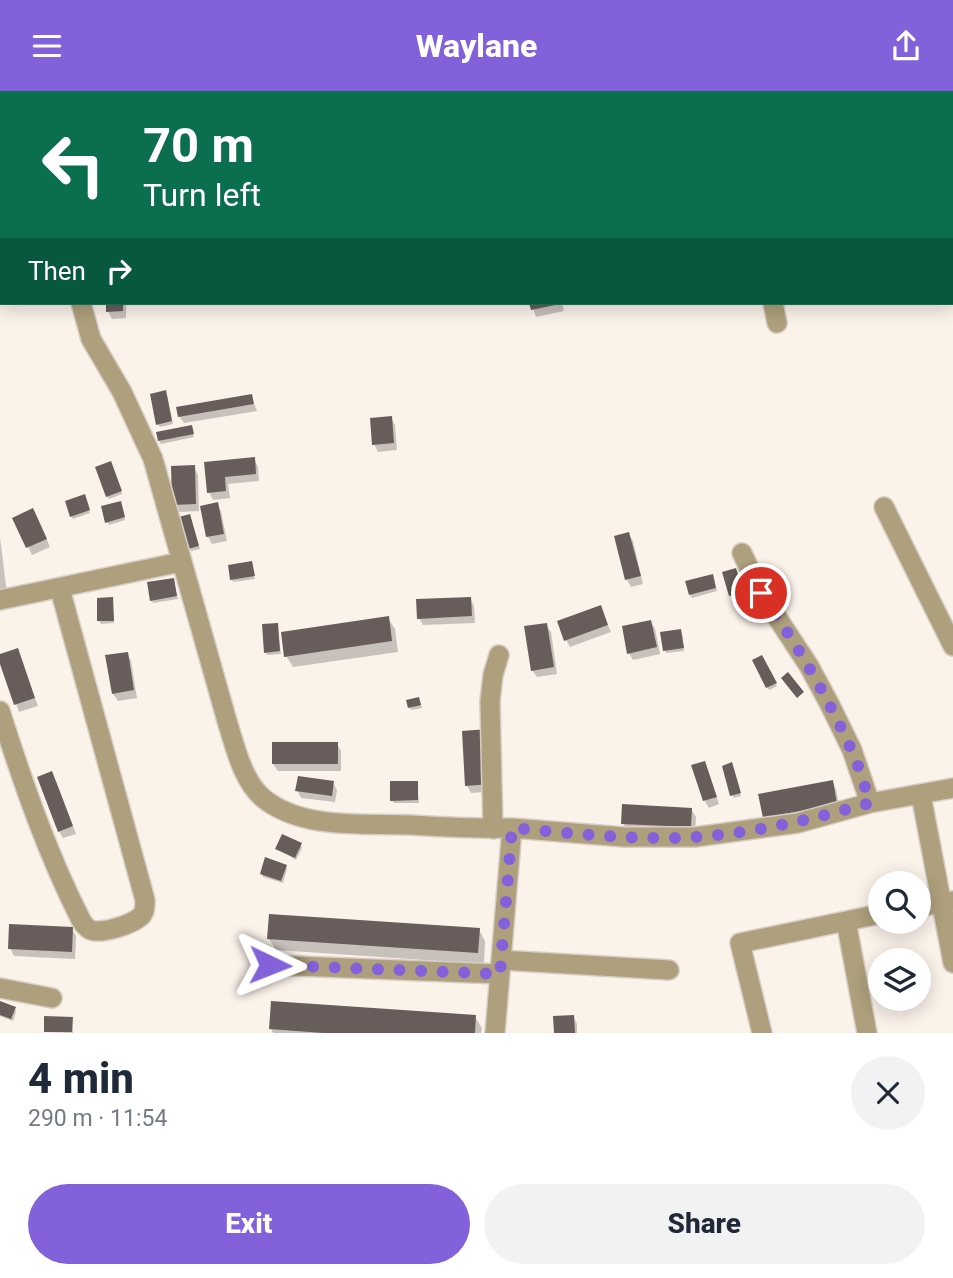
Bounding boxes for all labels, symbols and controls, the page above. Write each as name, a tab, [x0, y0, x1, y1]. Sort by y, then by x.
icon: menu	[28, 27, 66, 65]
text: Waylane	[416, 27, 537, 65]
icon: share	[887, 27, 925, 65]
text: 70 m	[143, 117, 254, 174]
icon: left	[28, 119, 119, 210]
text: Turn left	[143, 176, 261, 214]
icon: right	[100, 252, 138, 290]
text: Then	[28, 256, 86, 286]
pin	[731, 563, 791, 623]
icon: arrive	[742, 574, 780, 612]
map controls	[868, 871, 931, 1011]
button: search	[868, 871, 931, 934]
position arrow	[233, 928, 307, 1002]
button: layers	[868, 948, 931, 1011]
text: 4 min	[28, 1054, 134, 1103]
button: close	[851, 1056, 925, 1130]
text: 290 m · 11:54	[28, 1105, 167, 1132]
button: Exit	[28, 1184, 470, 1264]
button: Share	[484, 1184, 925, 1264]

